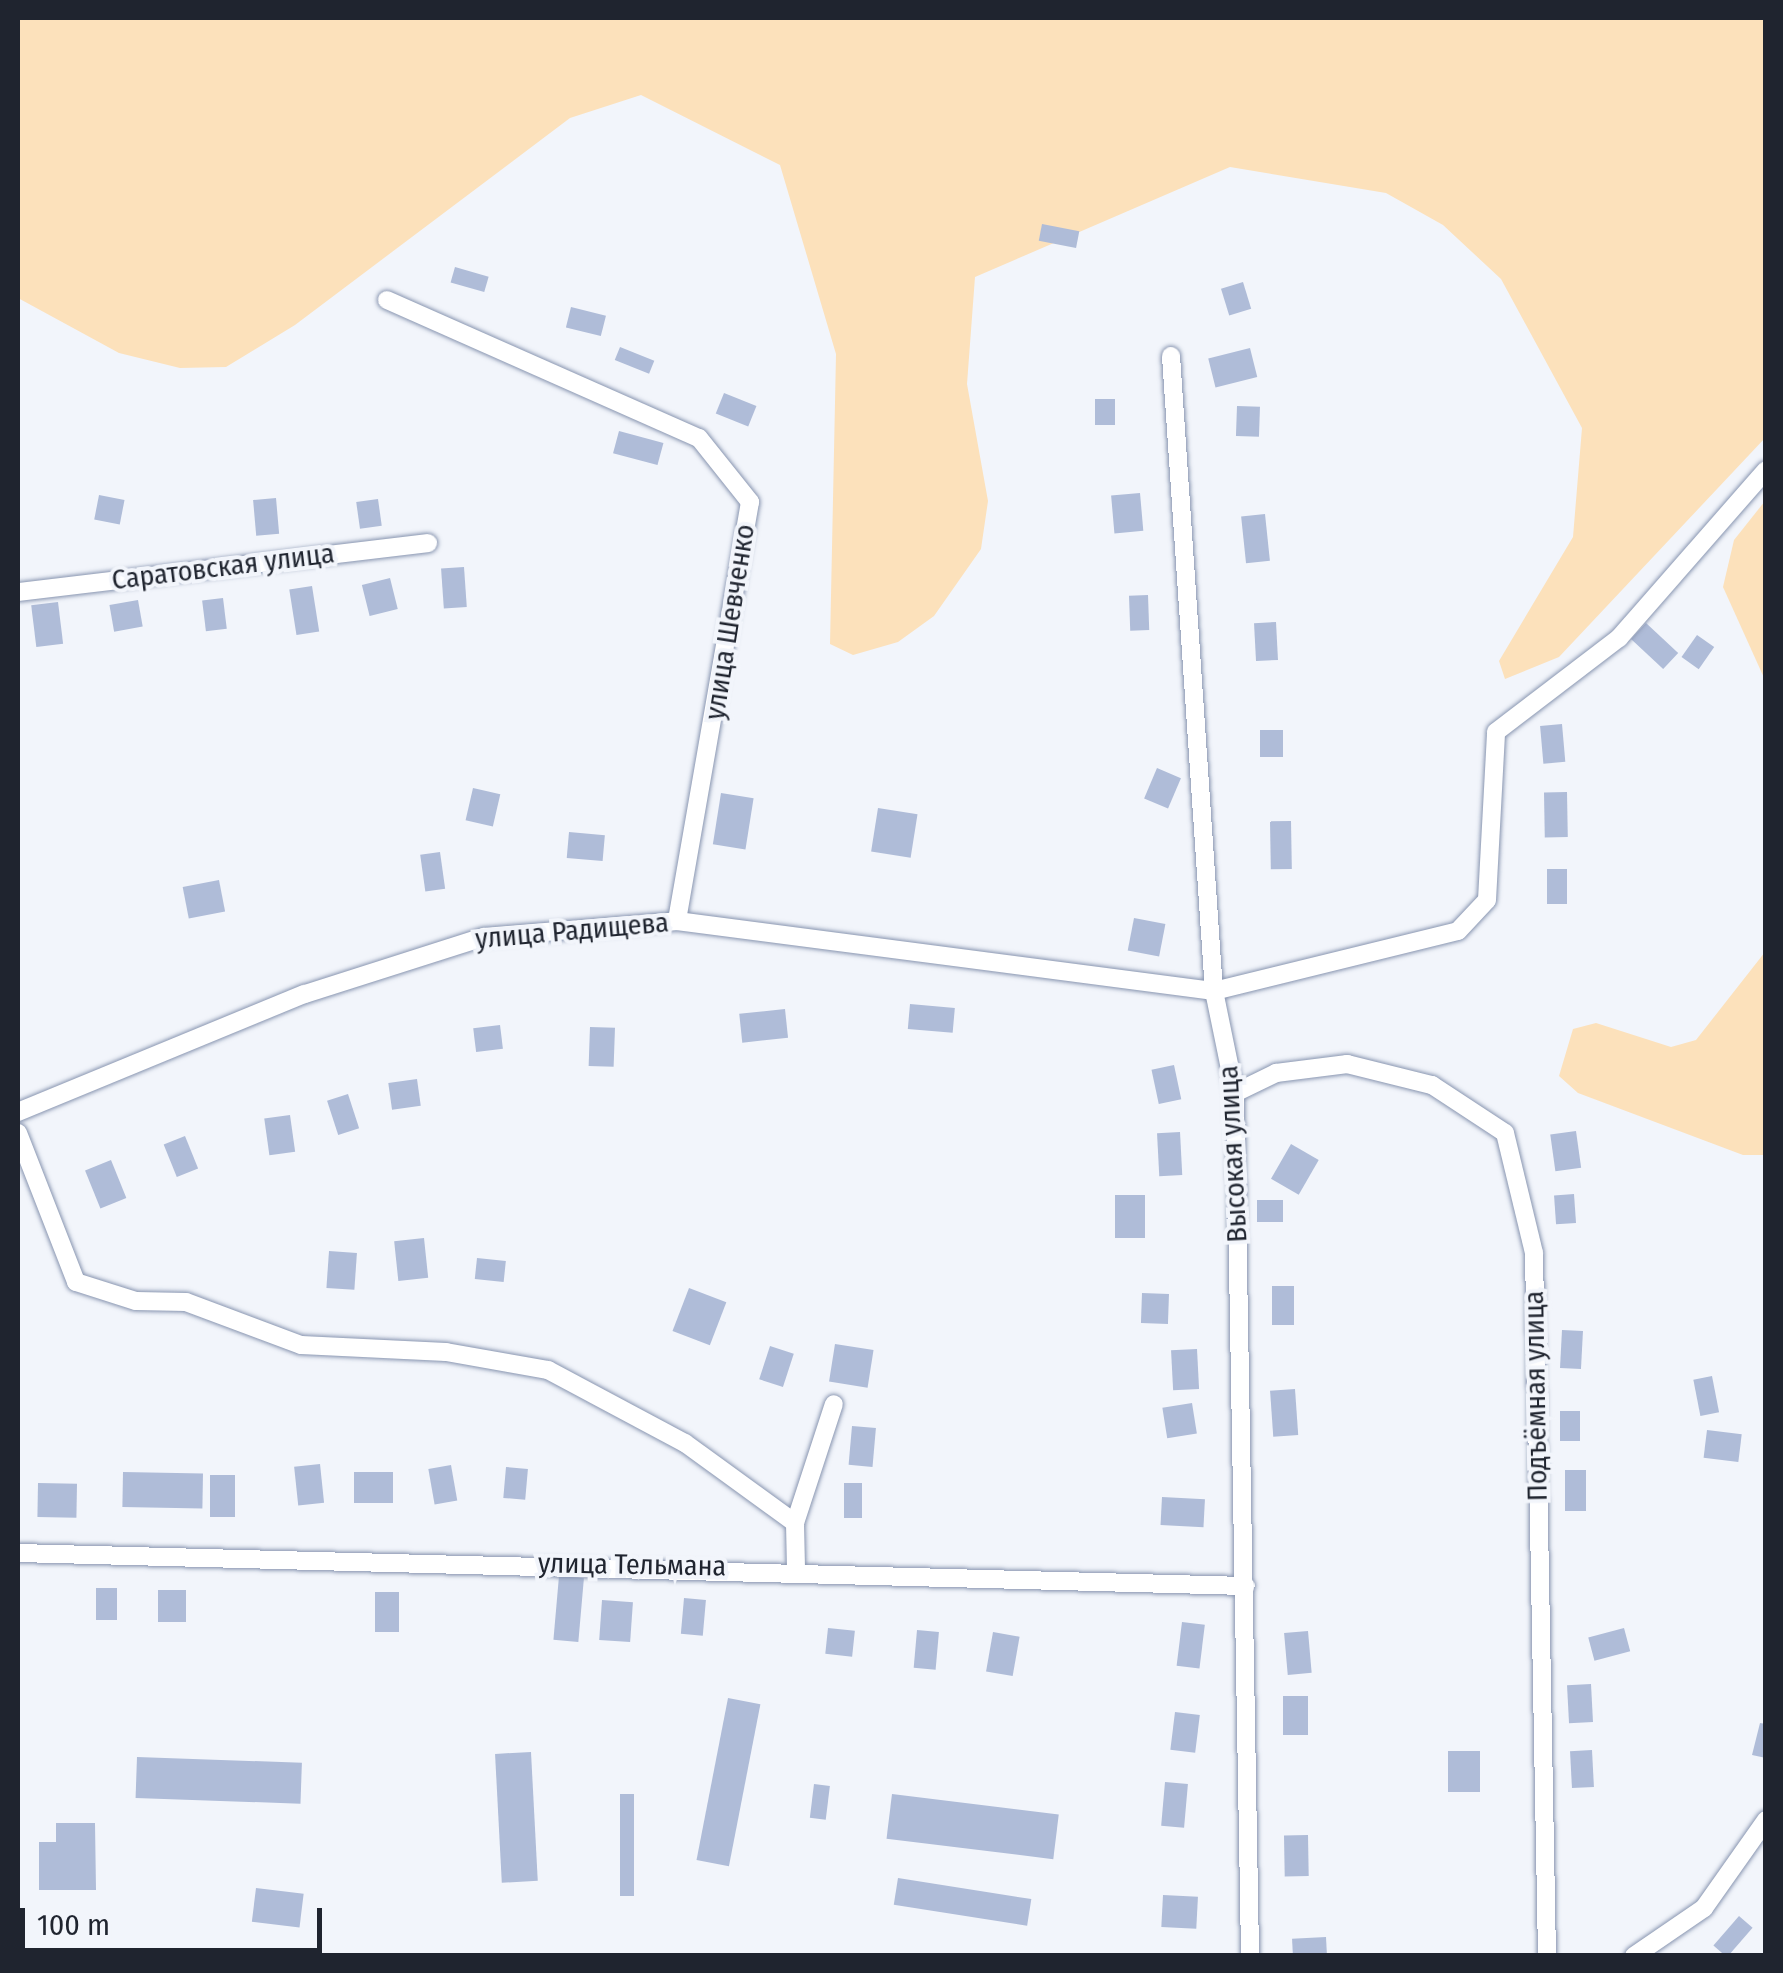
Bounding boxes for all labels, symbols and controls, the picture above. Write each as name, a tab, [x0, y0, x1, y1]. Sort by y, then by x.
street label: улица Шевченко	[698, 522, 762, 722]
street label: Саратовская улица	[110, 537, 336, 597]
street label: улица Радищева	[474, 906, 670, 956]
street label: Высокая улица	[1212, 1065, 1254, 1243]
street label: Подъёмная улица	[1517, 1290, 1555, 1502]
street label: улица Тельмана	[538, 1547, 726, 1583]
scale bar	[25, 1888, 328, 1950]
text: 100 m	[37, 1907, 110, 1943]

